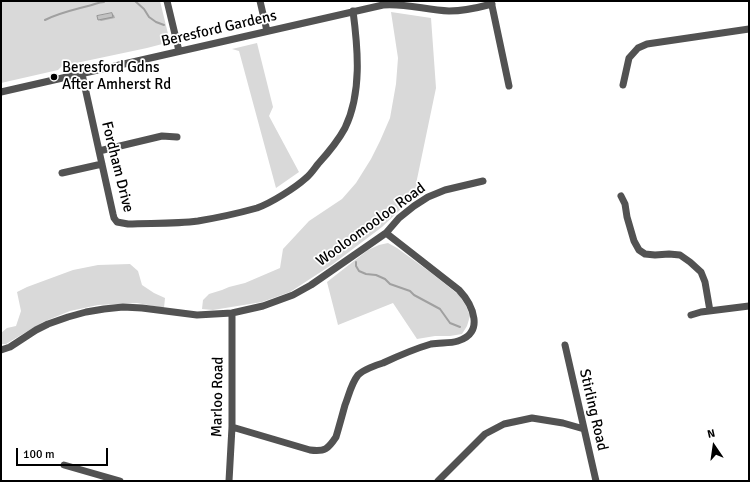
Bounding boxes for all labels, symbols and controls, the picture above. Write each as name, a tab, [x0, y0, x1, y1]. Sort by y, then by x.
street label: Beresford Gardens	[159, 7, 279, 51]
place label: Beresford Gdns After Amherst Rd	[62, 59, 171, 94]
marker: Beresford Gdns After Amherst Rd	[49, 72, 59, 82]
street label: Fordham Drive	[97, 120, 137, 214]
street label: Wooloomooloo Road	[313, 179, 429, 271]
street label: Marloo Road	[208, 357, 228, 437]
street label: Stirling Road	[575, 367, 611, 453]
north arrow	[694, 426, 734, 466]
text: N	[706, 427, 716, 441]
scale bar	[18, 440, 110, 466]
text: 100 m	[23, 447, 55, 462]

